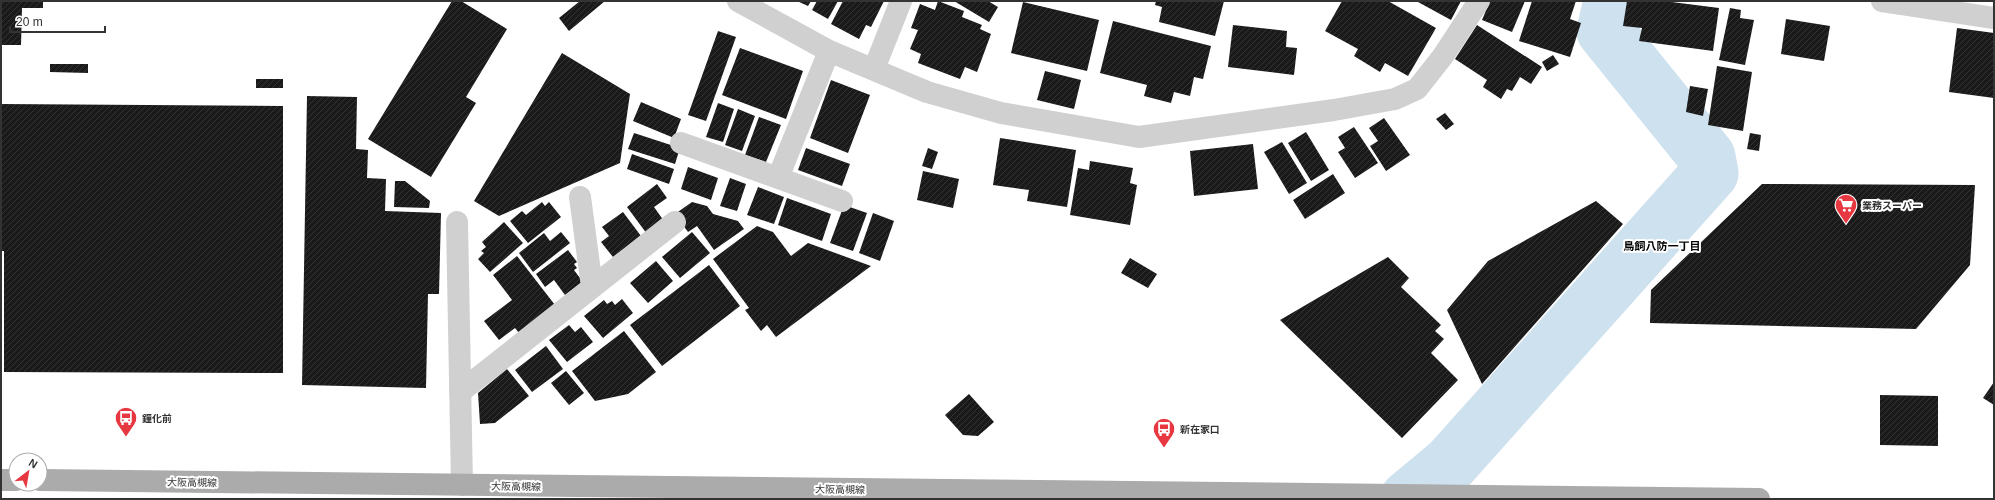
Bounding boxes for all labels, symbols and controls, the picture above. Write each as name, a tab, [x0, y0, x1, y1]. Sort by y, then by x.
scale bar	[10, 8, 105, 34]
text: 20 m	[16, 15, 43, 29]
supermarket icon: 業務スーパー	[1833, 192, 1859, 225]
place label: 業務スーパー	[1862, 200, 1922, 211]
district label: 鳥飼八防一丁目	[1624, 240, 1701, 252]
bus stop icon: 鐘化前	[113, 405, 139, 438]
place label: 鐘化前	[142, 413, 172, 424]
bus stop icon: 新在家口	[1151, 416, 1177, 449]
place label: 新在家口	[1180, 424, 1220, 435]
north arrow	[8, 452, 48, 492]
text: N	[27, 456, 40, 471]
street label: 大阪高槻線	[167, 477, 217, 488]
street label: 大阪高槻線	[491, 481, 541, 492]
street label: 大阪高槻線	[815, 484, 865, 495]

